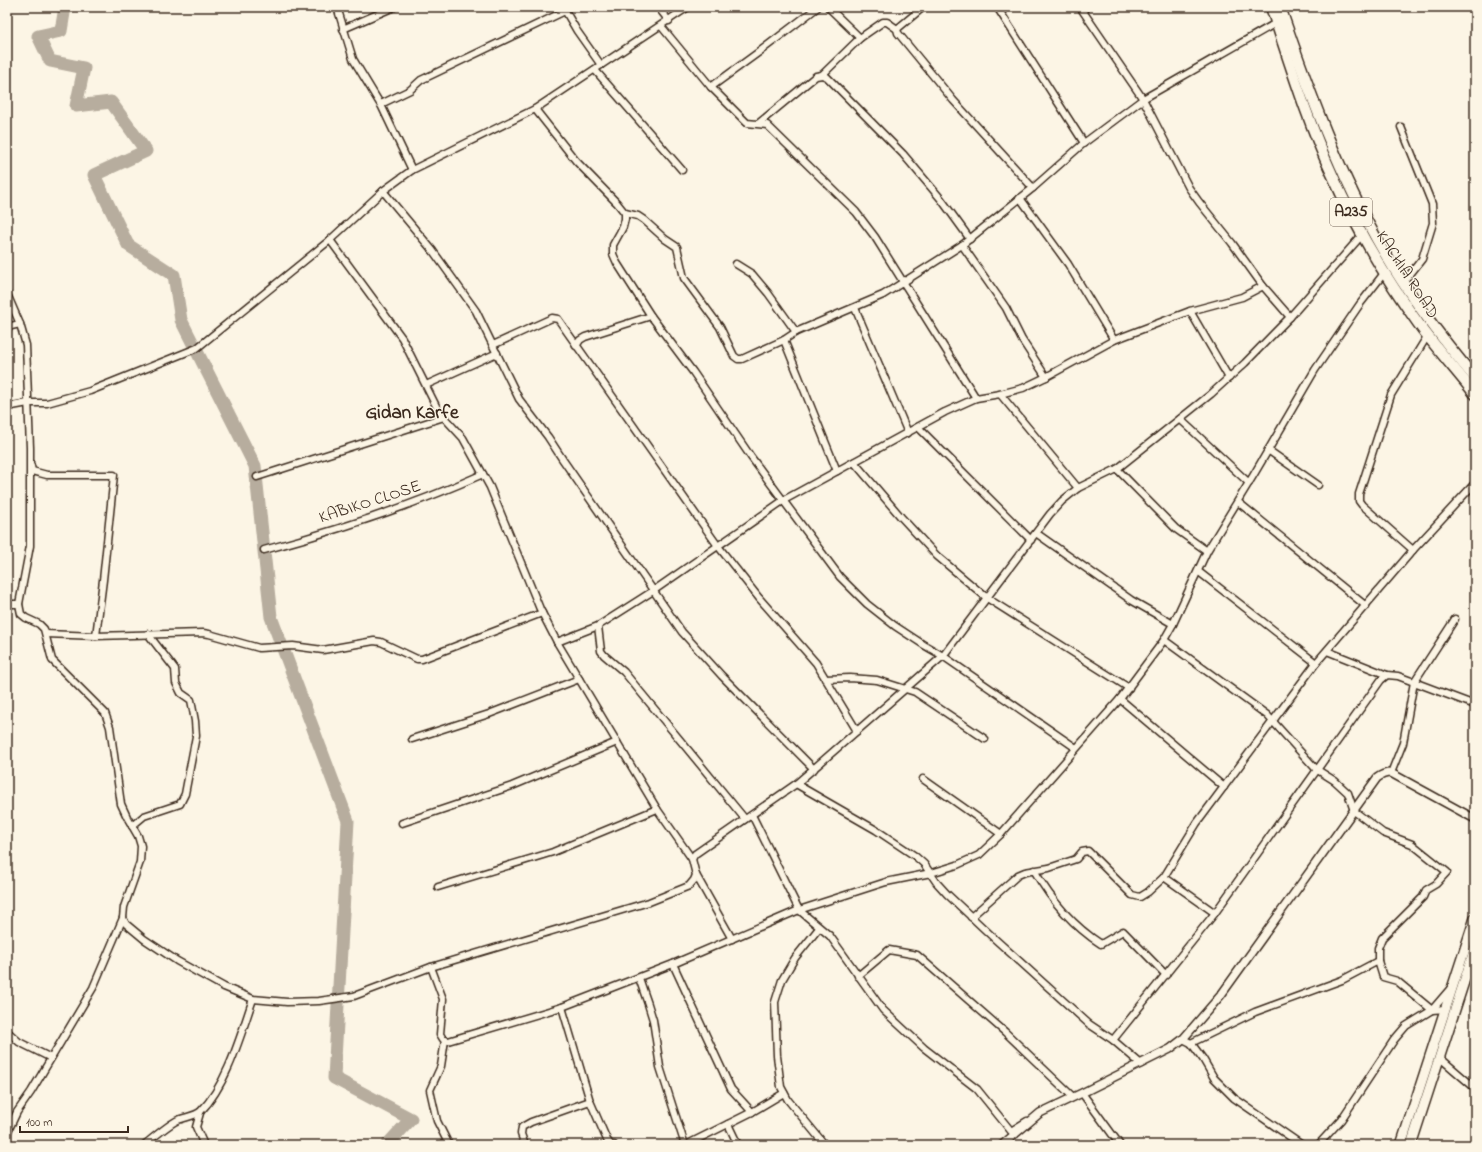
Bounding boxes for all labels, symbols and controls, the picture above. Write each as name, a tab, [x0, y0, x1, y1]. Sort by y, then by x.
road number: A235	[1330, 198, 1372, 226]
street label: KACHIA ROAD	[1369, 226, 1445, 324]
district label: Gidan Karfe	[365, 400, 459, 427]
street label: KABIKO CLOSE	[316, 474, 424, 530]
scale bar	[20, 1108, 128, 1134]
text: 100 m	[26, 1114, 53, 1132]

